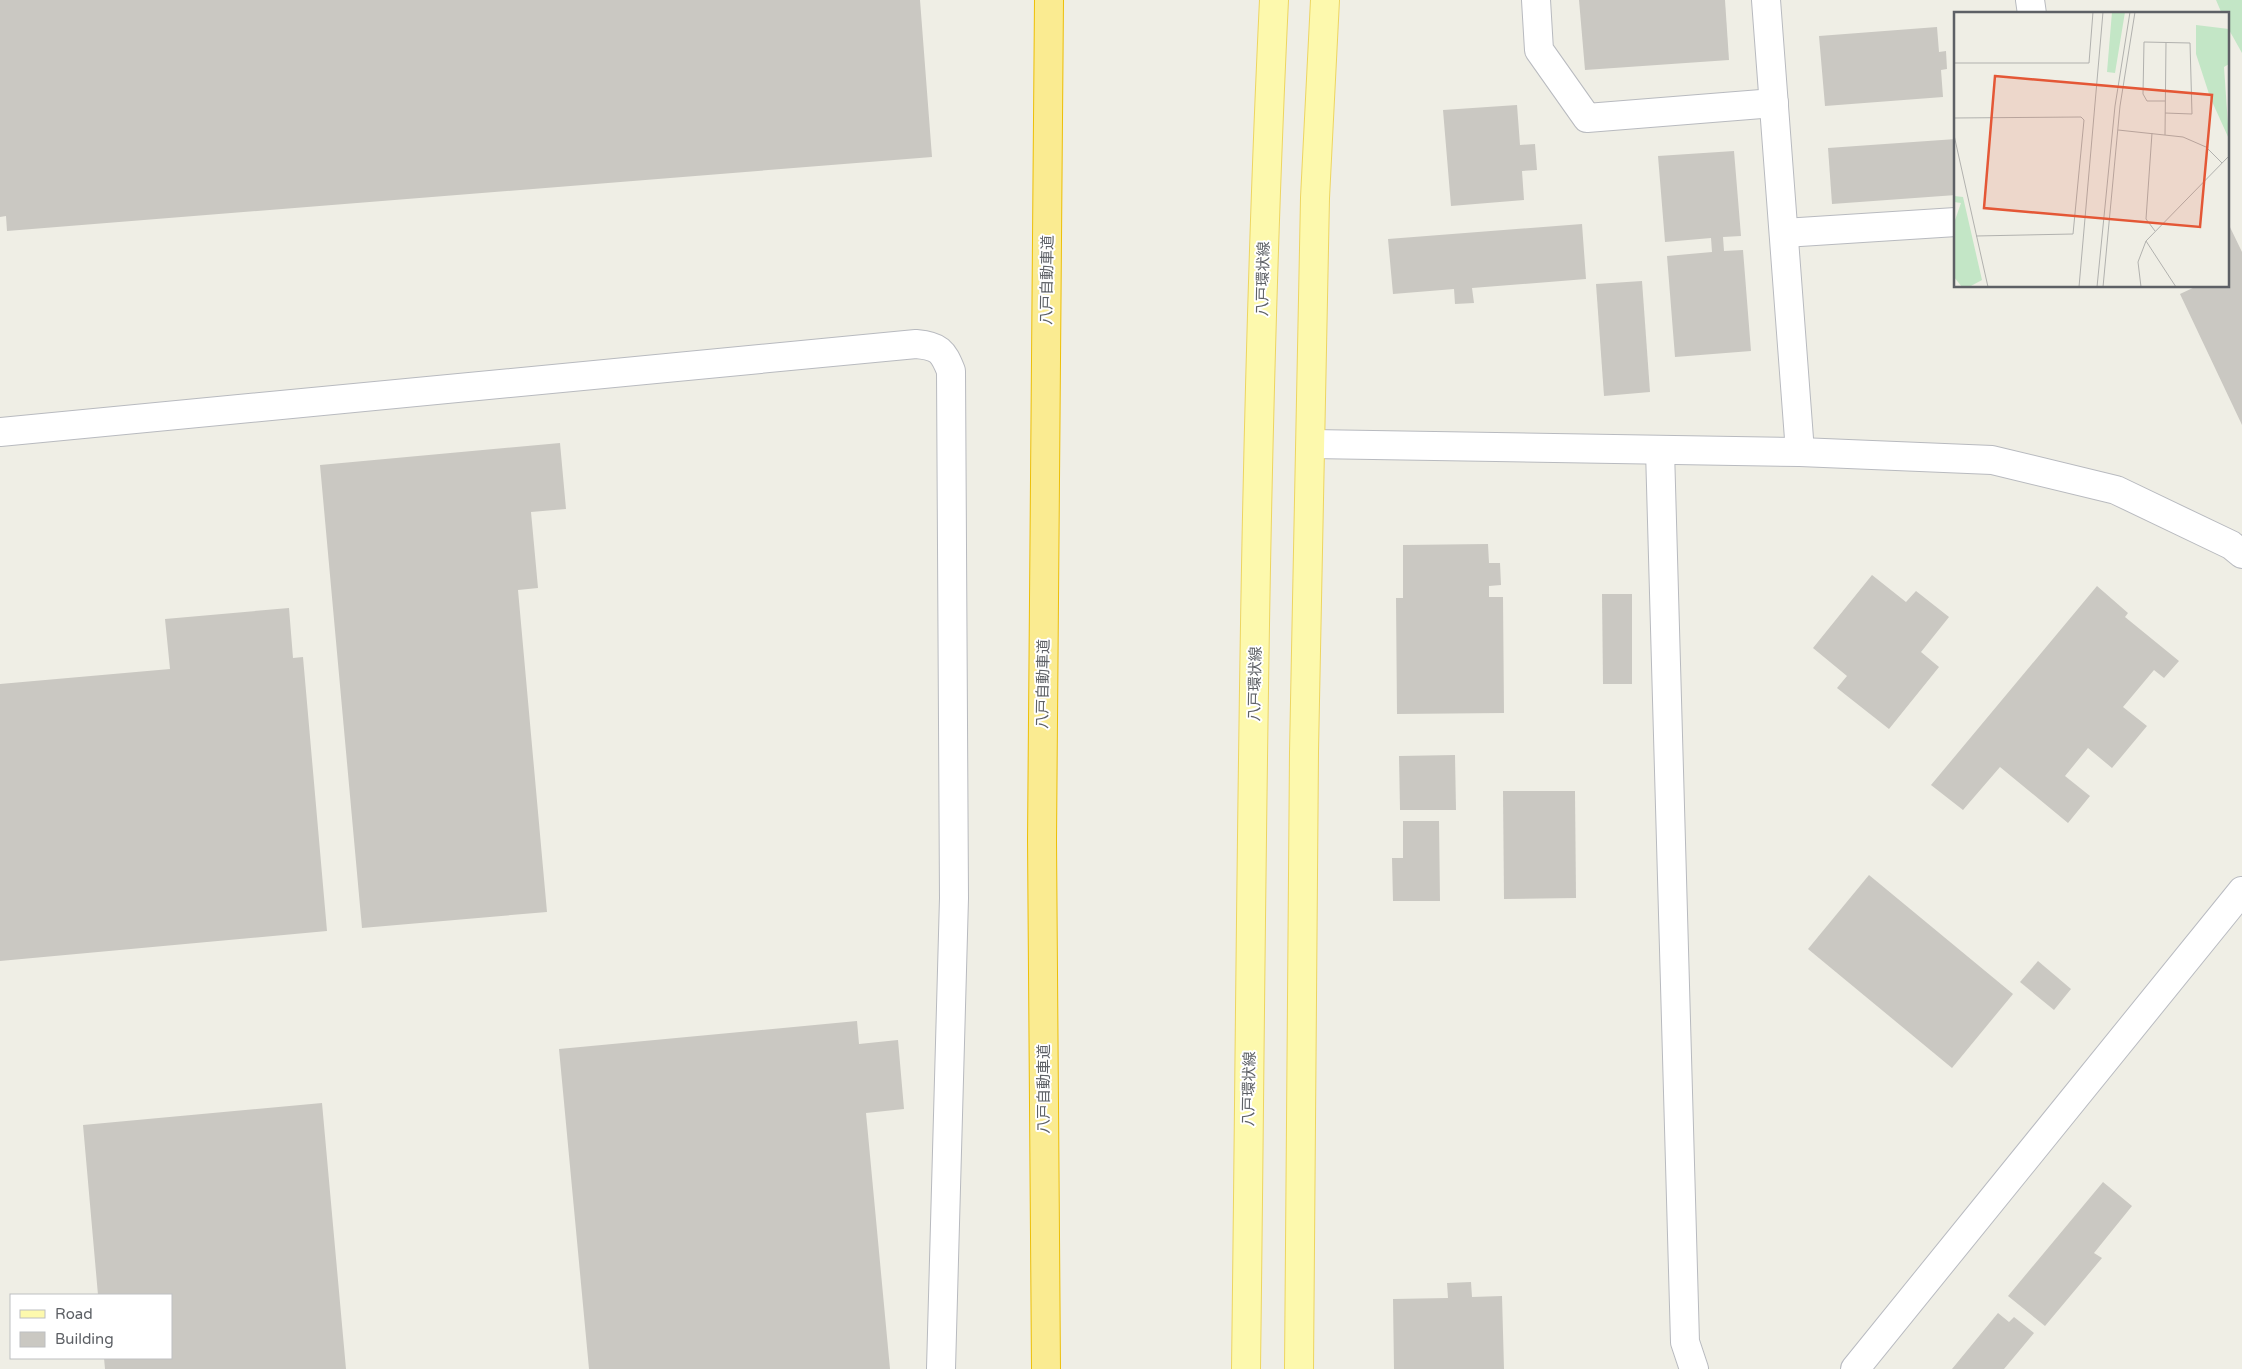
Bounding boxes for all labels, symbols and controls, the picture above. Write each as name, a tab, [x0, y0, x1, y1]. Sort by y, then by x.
inset map	[1954, 12, 2230, 288]
street label: 八戸自動車道	[1037, 235, 1057, 325]
street label: 八戸環状線	[1253, 241, 1273, 317]
street label: 八戸自動車道	[1033, 639, 1053, 729]
street label: 八戸環状線	[1245, 646, 1265, 722]
street label: 八戸自動車道	[1035, 1044, 1053, 1134]
street label: 八戸環状線	[1239, 1051, 1259, 1127]
legend	[10, 1294, 172, 1359]
text: Road	[55, 1305, 93, 1323]
text: Building	[55, 1330, 114, 1348]

